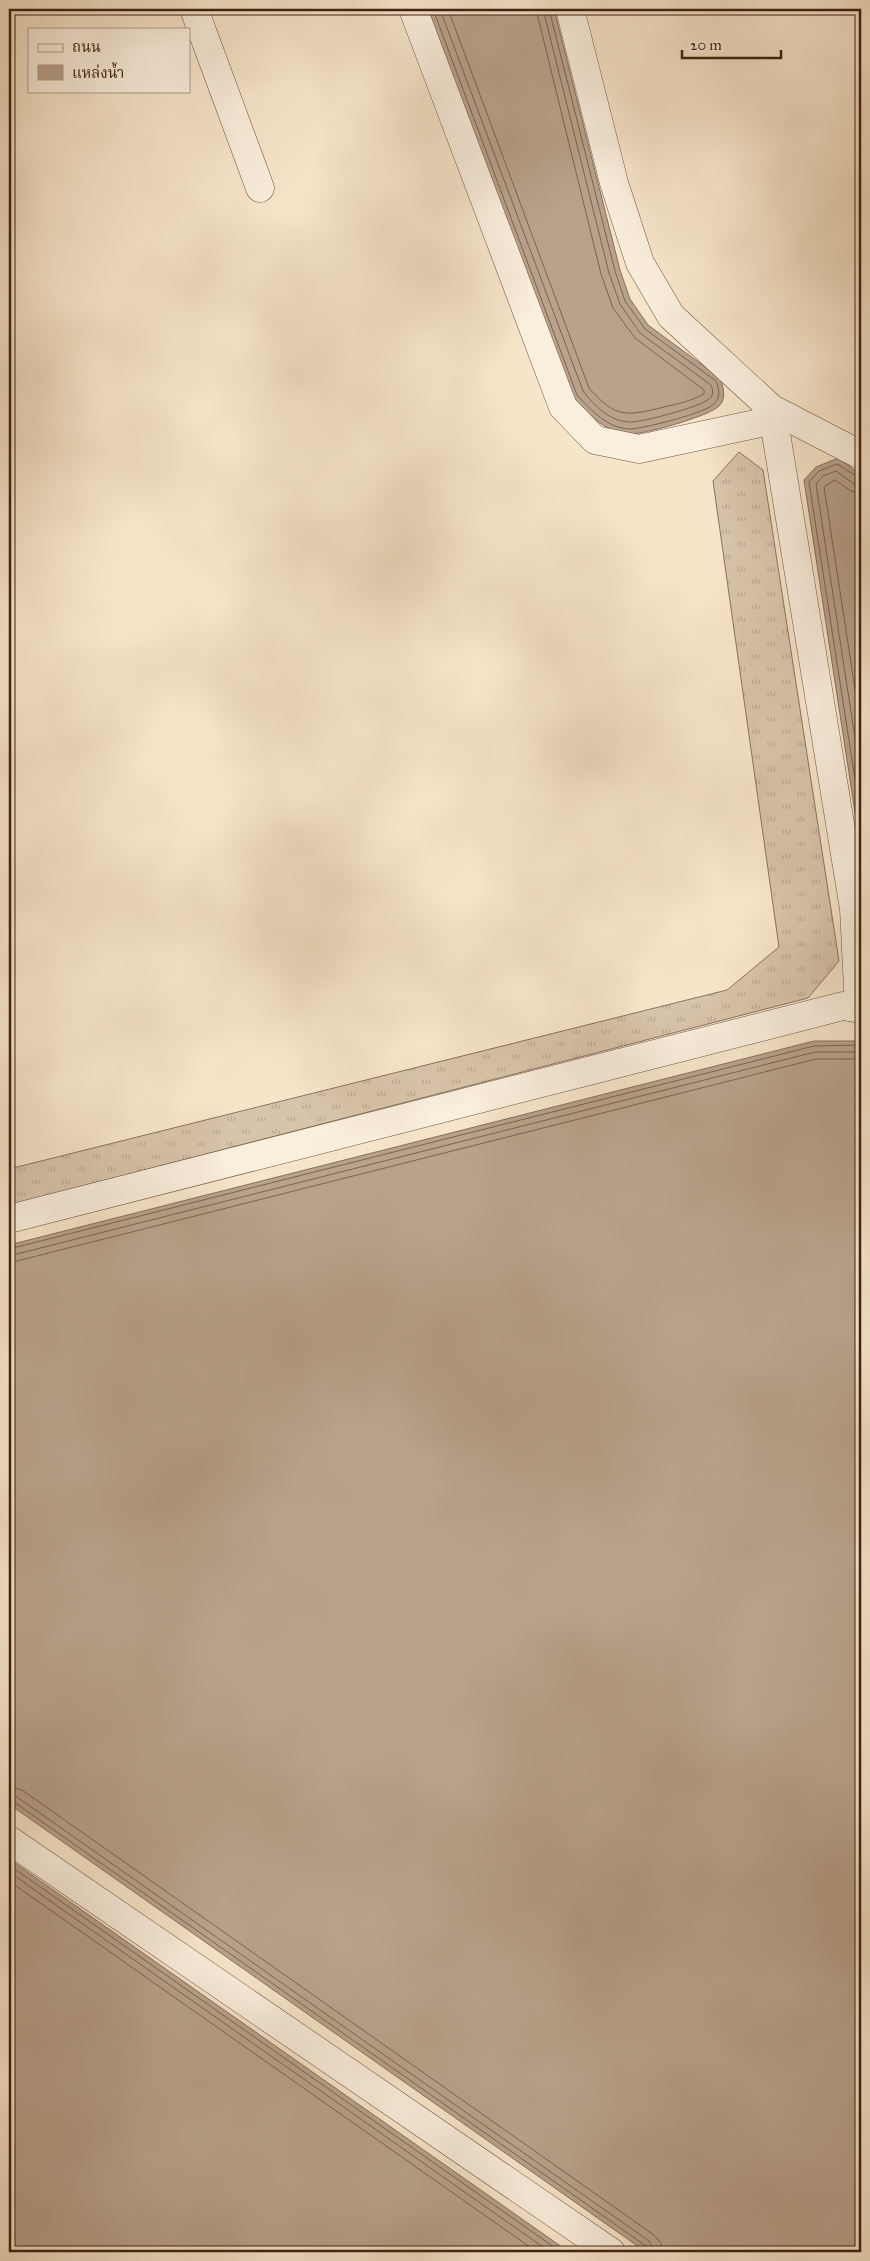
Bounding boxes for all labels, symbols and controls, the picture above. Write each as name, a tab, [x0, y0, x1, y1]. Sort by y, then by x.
legend	[28, 28, 190, 92]
scale bar	[682, 28, 781, 60]
text: 20 m	[690, 36, 722, 54]
text: ถนน	[72, 38, 101, 56]
text: แหล่งน้ำ	[72, 62, 124, 82]

